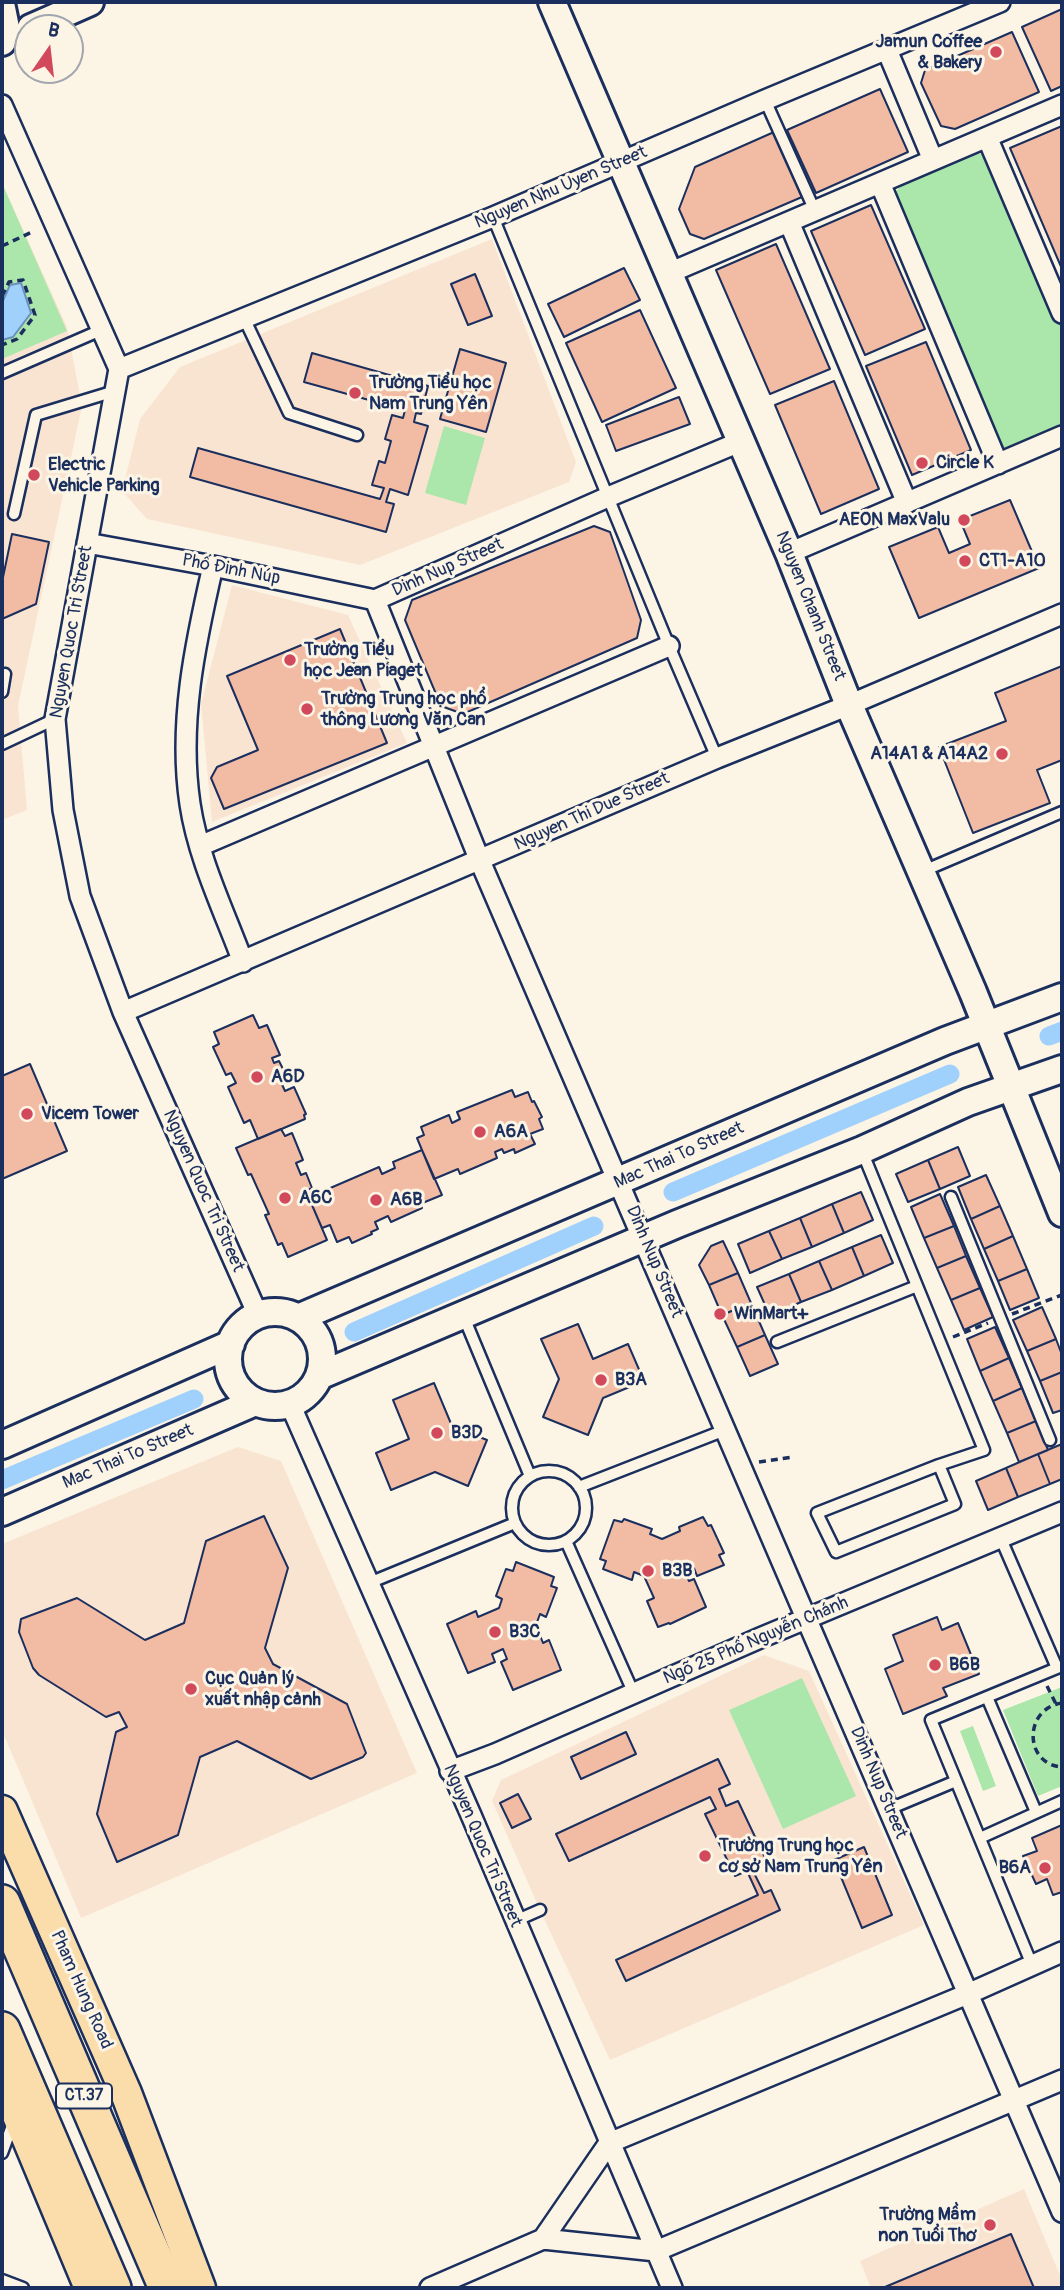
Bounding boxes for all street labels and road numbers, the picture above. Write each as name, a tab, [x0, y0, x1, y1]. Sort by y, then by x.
street label: Nguyen Nhu Uyen Street	[472, 142, 650, 234]
street label: Nguyen Chanh Street	[770, 528, 850, 684]
street label: Dinh Nup Street	[389, 534, 507, 602]
street label: Nguyen Quoc Tri Street	[46, 544, 98, 720]
street label: Phố Đinh Núp	[180, 550, 282, 590]
street label: Nguyen Thi Due Street	[511, 768, 673, 856]
street label: Nguyen Quoc Tri Street	[158, 1107, 248, 1275]
street label: Mac Thai To Street	[611, 1118, 747, 1194]
street label: Dinh Nup Street	[621, 1203, 687, 1321]
street label: Mac Thai To Street	[59, 1420, 197, 1494]
street label: Ngõ 25 Phố Nguyễn Chánh	[660, 1592, 852, 1690]
street label: Dinh Nup Street	[845, 1724, 911, 1842]
street label: Nguyen Quoc Tri Street	[438, 1761, 526, 1931]
street label: Pham Hung Road	[45, 1927, 117, 2053]
road number: CT.37	[56, 2084, 112, 2108]

